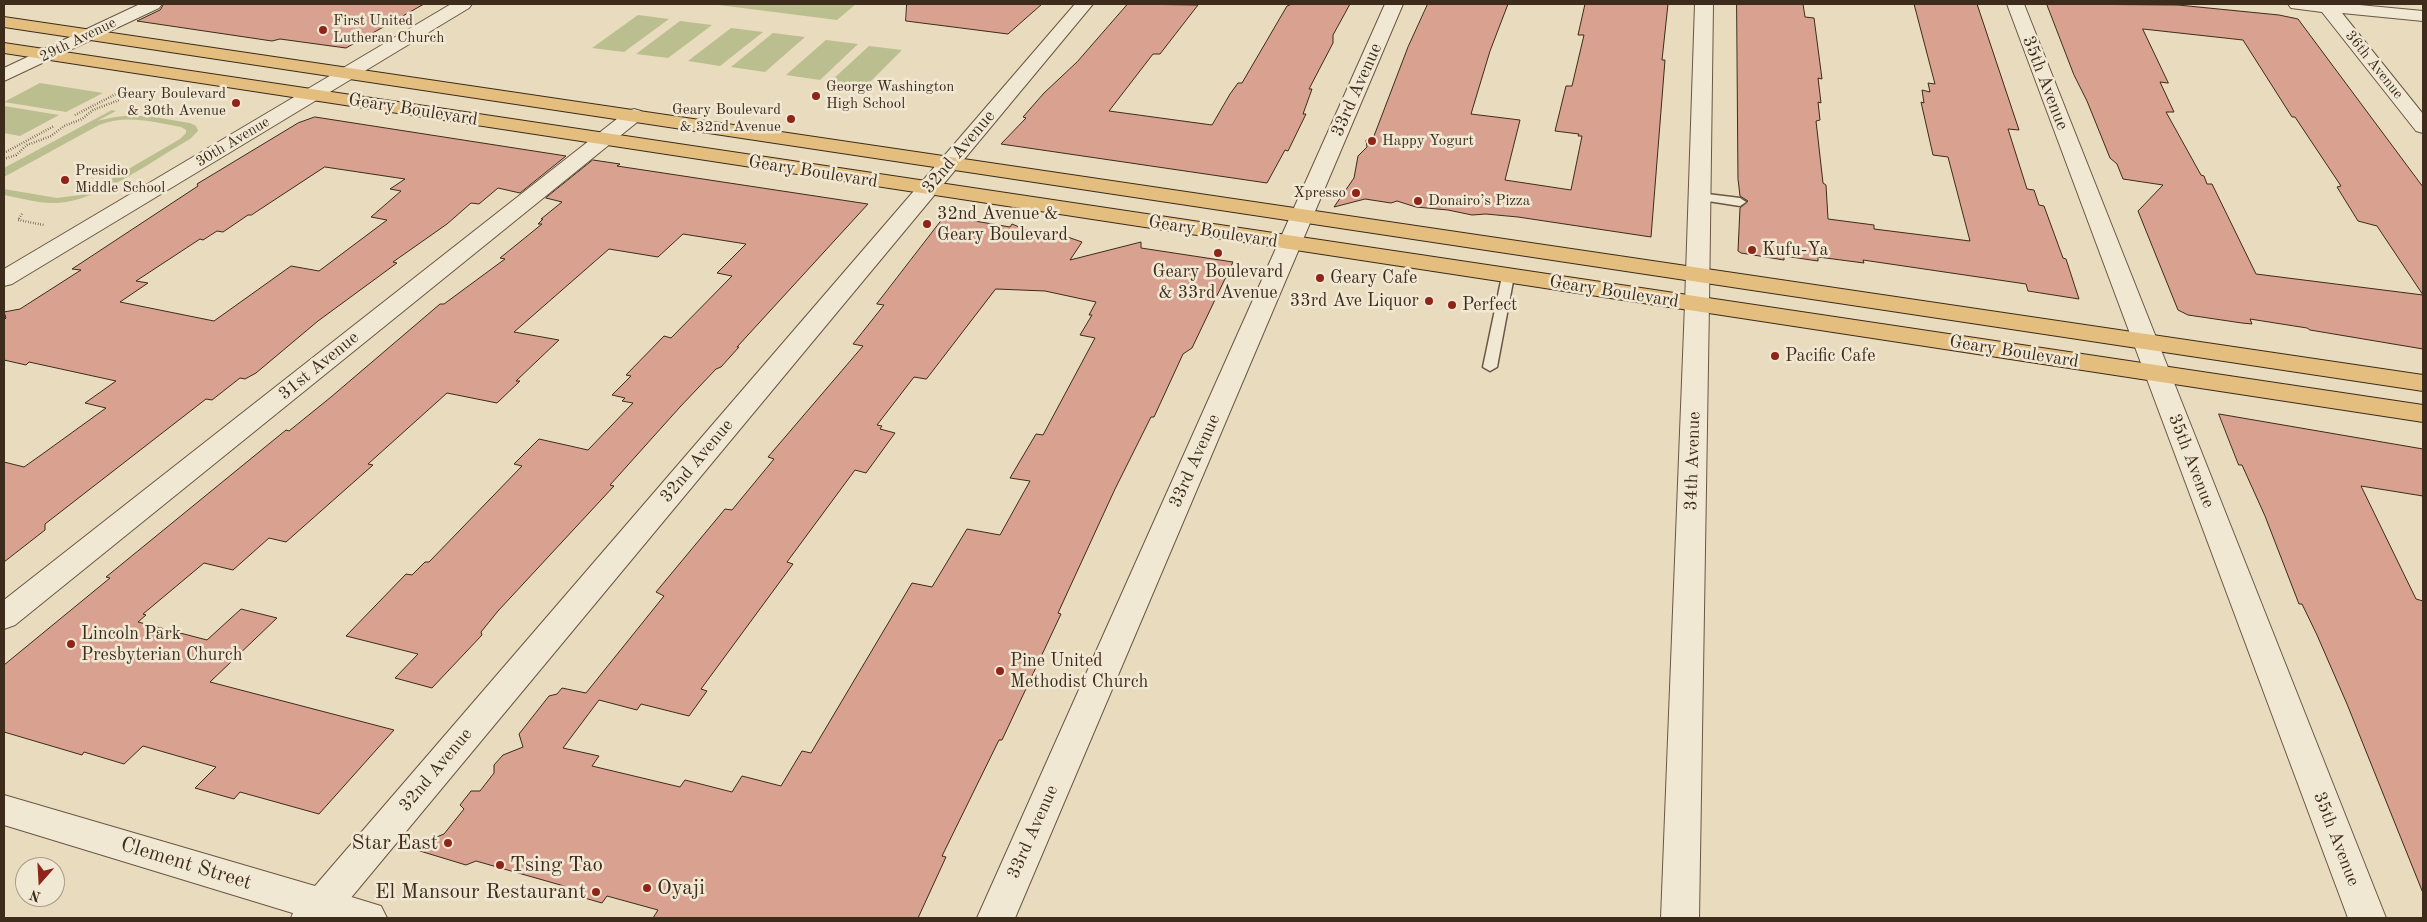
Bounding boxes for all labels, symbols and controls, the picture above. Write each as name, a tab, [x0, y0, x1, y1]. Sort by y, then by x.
place label: First United Lutheran Church	[333, 12, 444, 47]
street label: 29th Avenue	[37, 14, 119, 66]
marker: First United Lutheran Church	[317, 24, 329, 36]
street label: 36th Avenue	[2341, 27, 2407, 103]
street label: 35th Avenue	[2017, 33, 2073, 133]
street label: 33rd Avenue	[1327, 40, 1387, 140]
place label: George Washington High School	[826, 78, 954, 113]
place label: Geary Boulevard & 30th Avenue	[117, 85, 226, 120]
street label: Geary Boulevard	[347, 89, 479, 131]
marker: George Washington High School	[810, 90, 822, 102]
marker: Geary Boulevard & 30th Avenue	[230, 97, 242, 109]
place label: Geary Boulevard & 32nd Avenue	[672, 101, 781, 136]
street label: 32nd Avenue	[918, 106, 1000, 198]
street label: 30th Avenue	[193, 113, 273, 171]
marker: Geary Boulevard & 32nd Avenue	[785, 113, 797, 125]
place label: Happy Yogurt	[1382, 132, 1474, 150]
marker: Happy Yogurt	[1366, 135, 1378, 147]
street label: Geary Boulevard	[747, 151, 879, 193]
place label: Presidio Middle School	[75, 162, 165, 197]
marker: Presidio Middle School	[59, 174, 71, 186]
place label: Xpresso	[1293, 184, 1346, 202]
marker: Xpresso	[1350, 187, 1362, 199]
place label: Donairo’s Pizza	[1428, 192, 1530, 210]
marker: Donairo’s Pizza	[1412, 195, 1424, 207]
place label: 32nd Avenue & Geary Boulevard	[937, 203, 1068, 245]
street label: Geary Boulevard	[1147, 211, 1279, 253]
marker: 32nd Avenue & Geary Boulevard	[921, 218, 933, 230]
place label: Kufu-Ya	[1762, 239, 1828, 261]
marker: Kufu-Ya	[1746, 244, 1758, 256]
marker: Geary Boulevard & 33rd Avenue	[1212, 247, 1224, 259]
place label: Geary Boulevard & 33rd Avenue	[1153, 261, 1283, 304]
place label: Geary Cafe	[1330, 267, 1417, 289]
street label: Geary Boulevard	[1548, 271, 1680, 313]
marker: Geary Cafe	[1314, 272, 1326, 284]
place label: 33rd Ave Liquor	[1290, 290, 1419, 312]
place label: Perfect	[1462, 294, 1517, 316]
marker: 33rd Ave Liquor	[1423, 295, 1435, 307]
marker: Perfect	[1446, 299, 1458, 311]
street label: 31st Avenue	[274, 327, 364, 405]
street label: Geary Boulevard	[1948, 331, 2080, 373]
place label: Pacific Cafe	[1785, 345, 1876, 367]
marker: Pacific Cafe	[1769, 350, 1781, 362]
street label: 33rd Avenue	[1165, 411, 1225, 511]
street label: 34th Avenue	[1680, 411, 1706, 511]
street label: 35th Avenue	[2163, 411, 2219, 511]
street label: 32nd Avenue	[656, 415, 738, 507]
place label: Lincoln Park Presbyterian Church	[81, 623, 242, 666]
marker: Lincoln Park Presbyterian Church	[65, 638, 77, 650]
place label: Pine United Methodist Church	[1010, 650, 1148, 692]
marker: Pine United Methodist Church	[994, 665, 1006, 677]
street label: 32nd Avenue	[395, 724, 477, 816]
street label: 33rd Avenue	[1003, 782, 1063, 882]
street label: 35th Avenue	[2308, 789, 2364, 889]
place label: Star East	[351, 830, 438, 856]
street label: Clement Street	[117, 832, 255, 896]
marker: Star East	[442, 837, 454, 849]
place label: Tsing Tao	[510, 852, 603, 878]
north arrow	[15, 857, 65, 907]
marker: Tsing Tao	[494, 859, 506, 871]
place label: Oyaji	[657, 875, 705, 901]
place label: El Mansour Restaurant	[375, 879, 586, 905]
marker: Oyaji	[641, 882, 653, 894]
marker: El Mansour Restaurant	[590, 886, 602, 898]
text: N	[28, 887, 43, 904]

